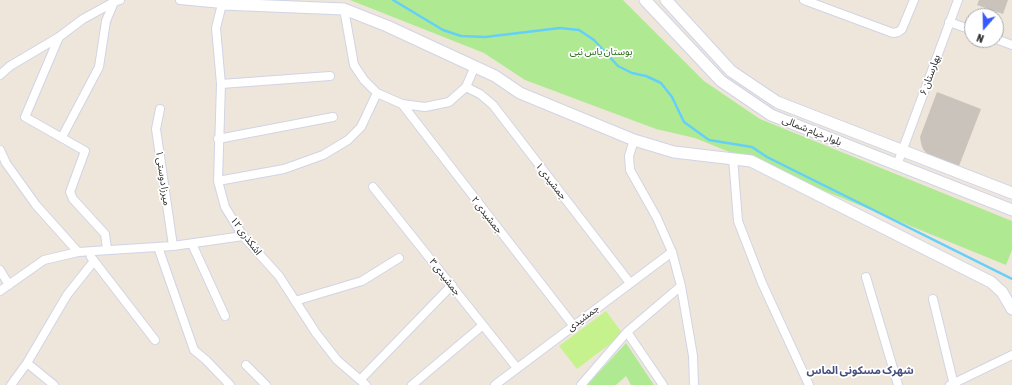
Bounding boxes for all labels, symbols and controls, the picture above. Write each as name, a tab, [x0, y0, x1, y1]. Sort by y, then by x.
north arrow	[964, 8, 1004, 48]
text: N	[975, 32, 985, 45]
park label: بوستان یاس نبی	[570, 46, 632, 58]
street label: بهارستان ۶	[917, 53, 943, 97]
street label: بلوار خیام شمالی	[781, 114, 843, 148]
street label: میرزا دوستی ۱	[153, 150, 173, 206]
street label: جمشیدی ۱	[533, 160, 569, 202]
street label: جمشیدی ۲	[469, 194, 505, 236]
street label: اشکذری ۱۲	[228, 215, 264, 257]
street label: جمشیدی ۳	[427, 256, 463, 298]
street label: جمشیدی	[565, 302, 601, 334]
district label: شهرک مسکونی الماس	[806, 364, 914, 378]

